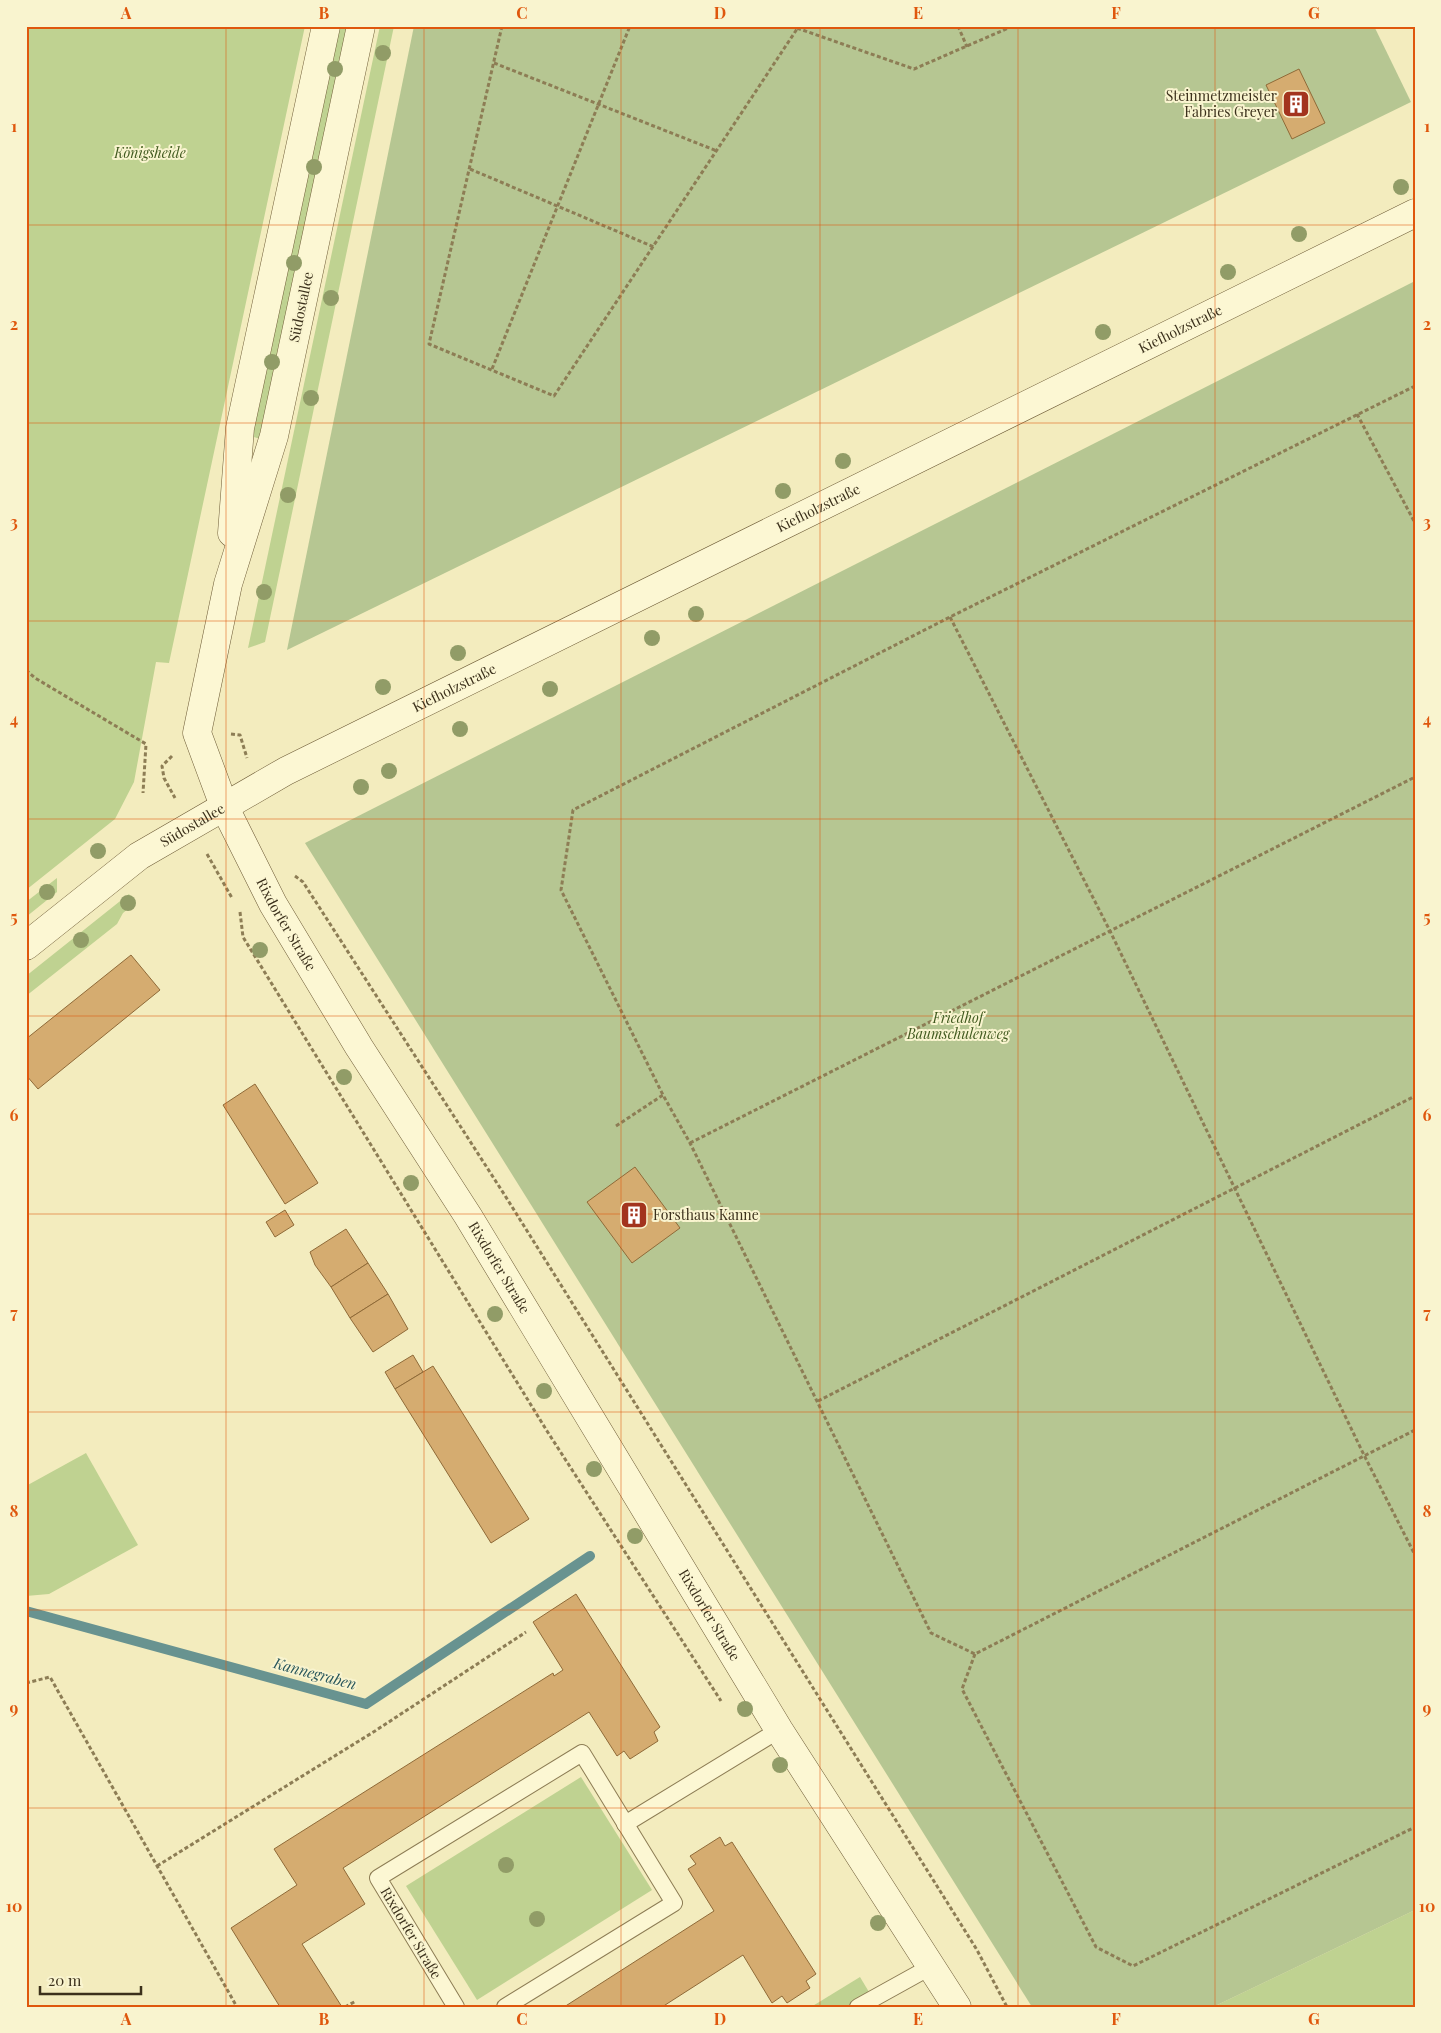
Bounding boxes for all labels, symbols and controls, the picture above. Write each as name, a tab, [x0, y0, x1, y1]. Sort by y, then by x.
text: A	[120, 2, 132, 23]
text: B	[319, 2, 330, 23]
text: C	[516, 2, 528, 23]
text: D	[714, 2, 726, 23]
text: E	[913, 2, 923, 23]
text: F	[1111, 2, 1121, 23]
text: G	[1308, 2, 1320, 23]
place label: Steinmetzmeister Fabries Greyer	[1166, 86, 1278, 121]
building icon: Steinmetzmeister Fabries Greyer	[1281, 89, 1311, 119]
text: 1	[11, 115, 17, 136]
text: 1	[1424, 115, 1430, 136]
park label: Königsheide	[113, 143, 186, 162]
street label: Südostallee	[284, 270, 317, 344]
street label: Kiefholzstraße	[1135, 300, 1225, 357]
text: 2	[10, 313, 18, 334]
text: 2	[1423, 313, 1431, 334]
street label: Kiefholzstraße	[773, 479, 863, 536]
text: 3	[10, 511, 18, 532]
text: 3	[1423, 511, 1431, 532]
street label: Kiefholzstraße	[409, 659, 499, 716]
text: 4	[10, 708, 18, 729]
text: 4	[1423, 708, 1431, 729]
street label: Südostallee	[156, 799, 228, 851]
street label: Rixdorfer Straße	[253, 875, 321, 974]
text: 5	[10, 906, 18, 927]
text: 5	[1423, 906, 1431, 927]
park label: Friedhof Baumschulenweg	[906, 1008, 1011, 1043]
text: 6	[10, 1104, 19, 1125]
text: 6	[1423, 1104, 1432, 1125]
building icon: Forsthaus Kanne	[619, 1200, 649, 1230]
place label: Forsthaus Kanne	[653, 1205, 759, 1224]
street label: Rixdorfer Straße	[465, 1218, 535, 1317]
text: 7	[10, 1302, 18, 1323]
text: 7	[1423, 1302, 1431, 1323]
text: 8	[10, 1500, 19, 1521]
text: 8	[1423, 1500, 1432, 1521]
street label: Rixdorfer Straße	[675, 1565, 745, 1664]
water label: Kannegraben	[271, 1652, 359, 1694]
text: 9	[10, 1697, 19, 1718]
text: 9	[1423, 1697, 1432, 1718]
street label: Rixdorfer Straße	[376, 1883, 446, 1982]
text: 10	[6, 1895, 22, 1916]
text: 10	[1419, 1895, 1435, 1916]
scale bar	[40, 1963, 141, 1995]
text: 20 m	[48, 1970, 82, 1990]
text: A	[120, 2008, 132, 2029]
text: B	[319, 2008, 330, 2029]
text: C	[516, 2008, 528, 2029]
text: D	[714, 2008, 726, 2029]
text: E	[913, 2008, 923, 2029]
text: F	[1111, 2008, 1121, 2029]
text: G	[1308, 2008, 1320, 2029]

